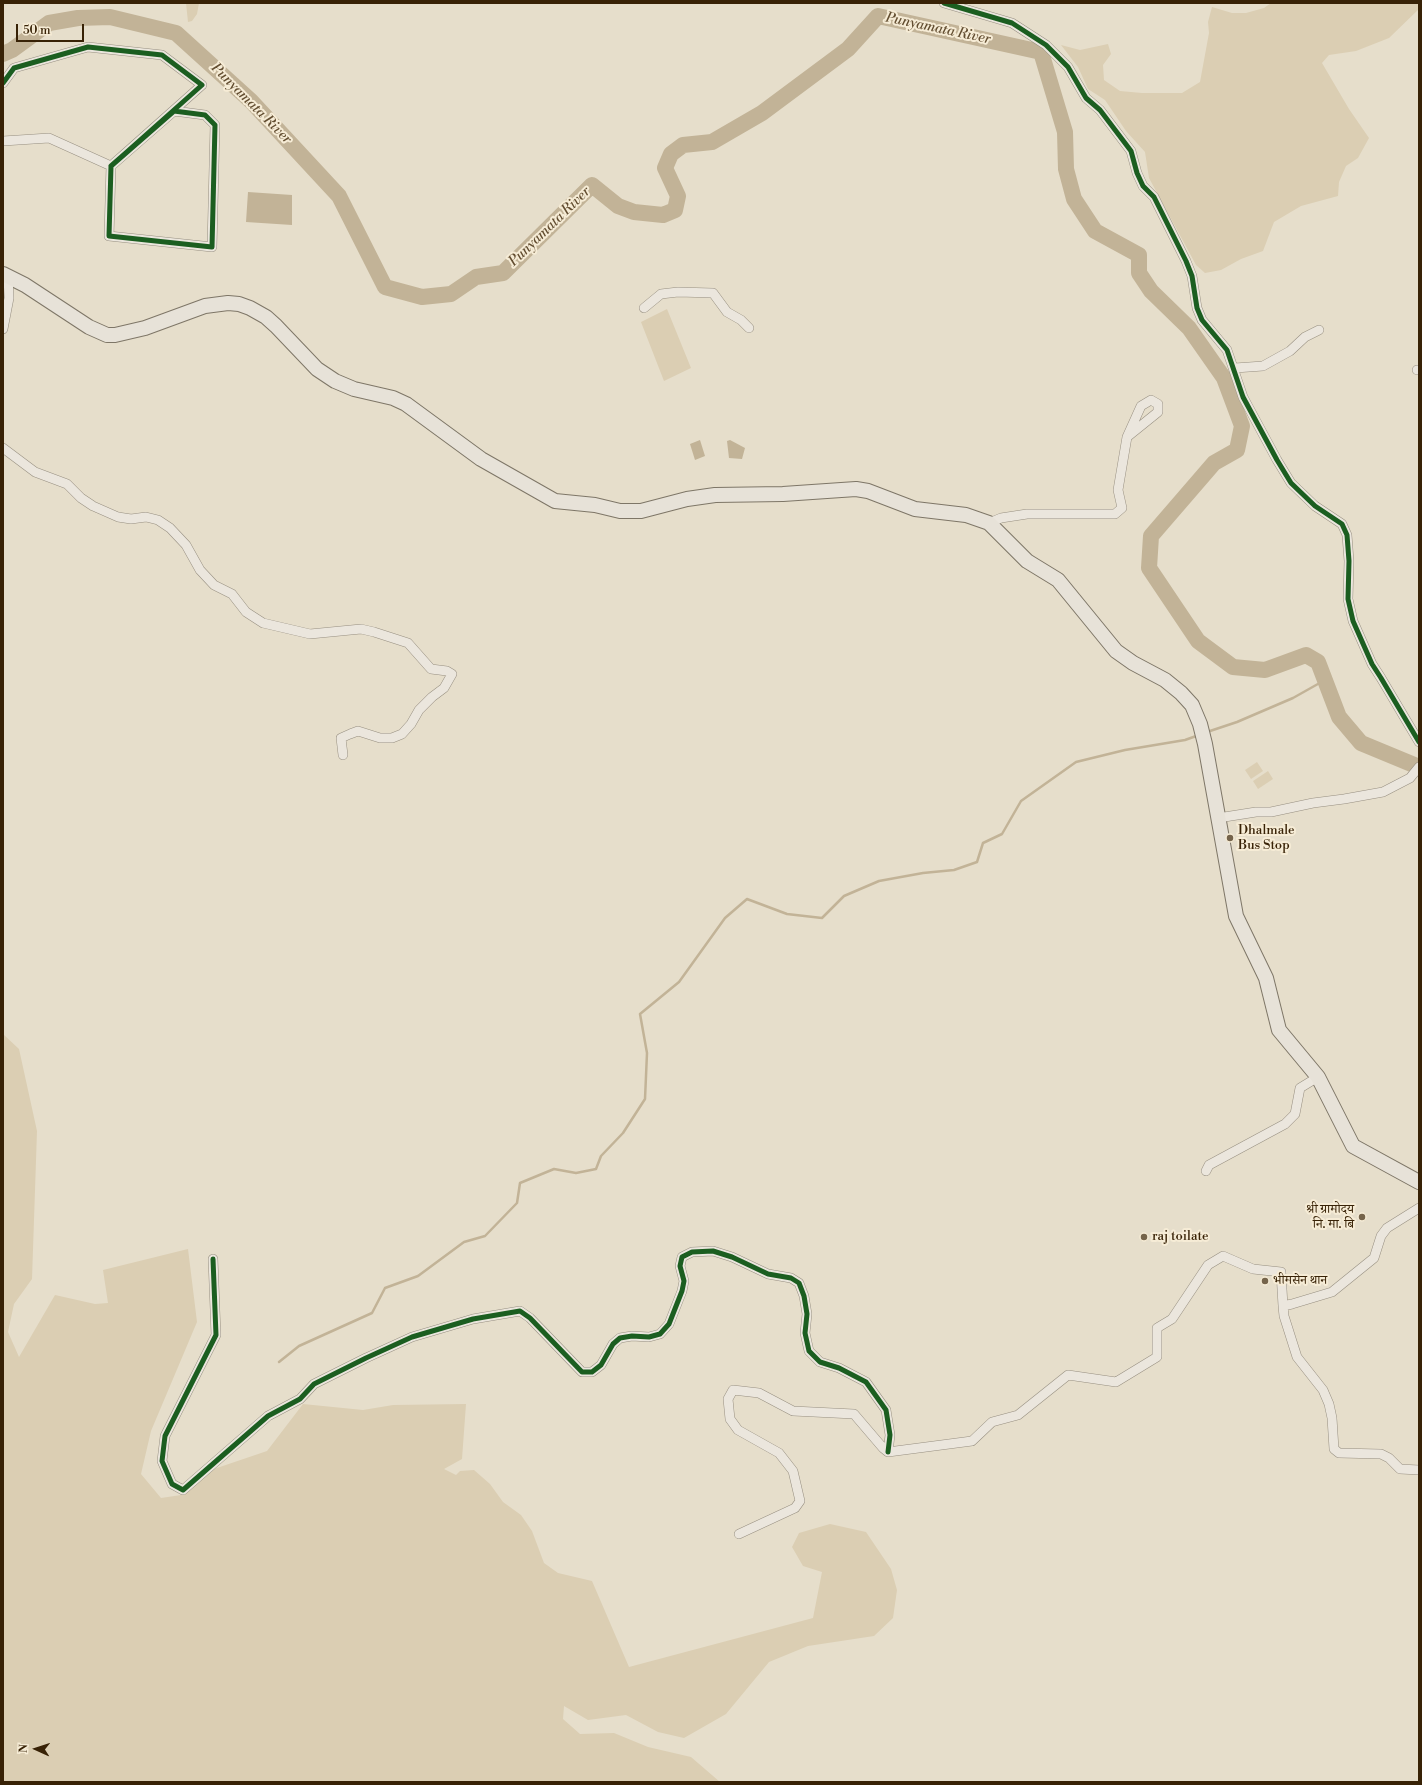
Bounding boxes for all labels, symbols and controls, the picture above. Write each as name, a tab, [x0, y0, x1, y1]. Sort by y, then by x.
water label: Punyamata River	[884, 10, 992, 48]
scale bar	[18, 16, 86, 42]
text: 50 m	[23, 23, 51, 38]
water label: Punyamata River	[207, 60, 295, 148]
water label: Punyamata River	[506, 184, 594, 270]
place label: Dhalmale Bus Stop	[1238, 823, 1295, 854]
marker: Dhalmale Bus Stop	[1225, 833, 1235, 843]
place label: श्री ग्रामोदय नि. मा. बि	[1306, 1202, 1354, 1233]
marker: श्री ग्रामोदय नि. मा. बि	[1357, 1212, 1367, 1222]
place label: raj toilate	[1152, 1229, 1209, 1245]
marker: raj toilate	[1139, 1232, 1149, 1242]
place label: भीमसेन थान	[1273, 1273, 1327, 1289]
marker: भीमसेन थान	[1260, 1276, 1270, 1286]
north arrow	[16, 1729, 56, 1769]
text: N	[17, 1744, 31, 1753]

